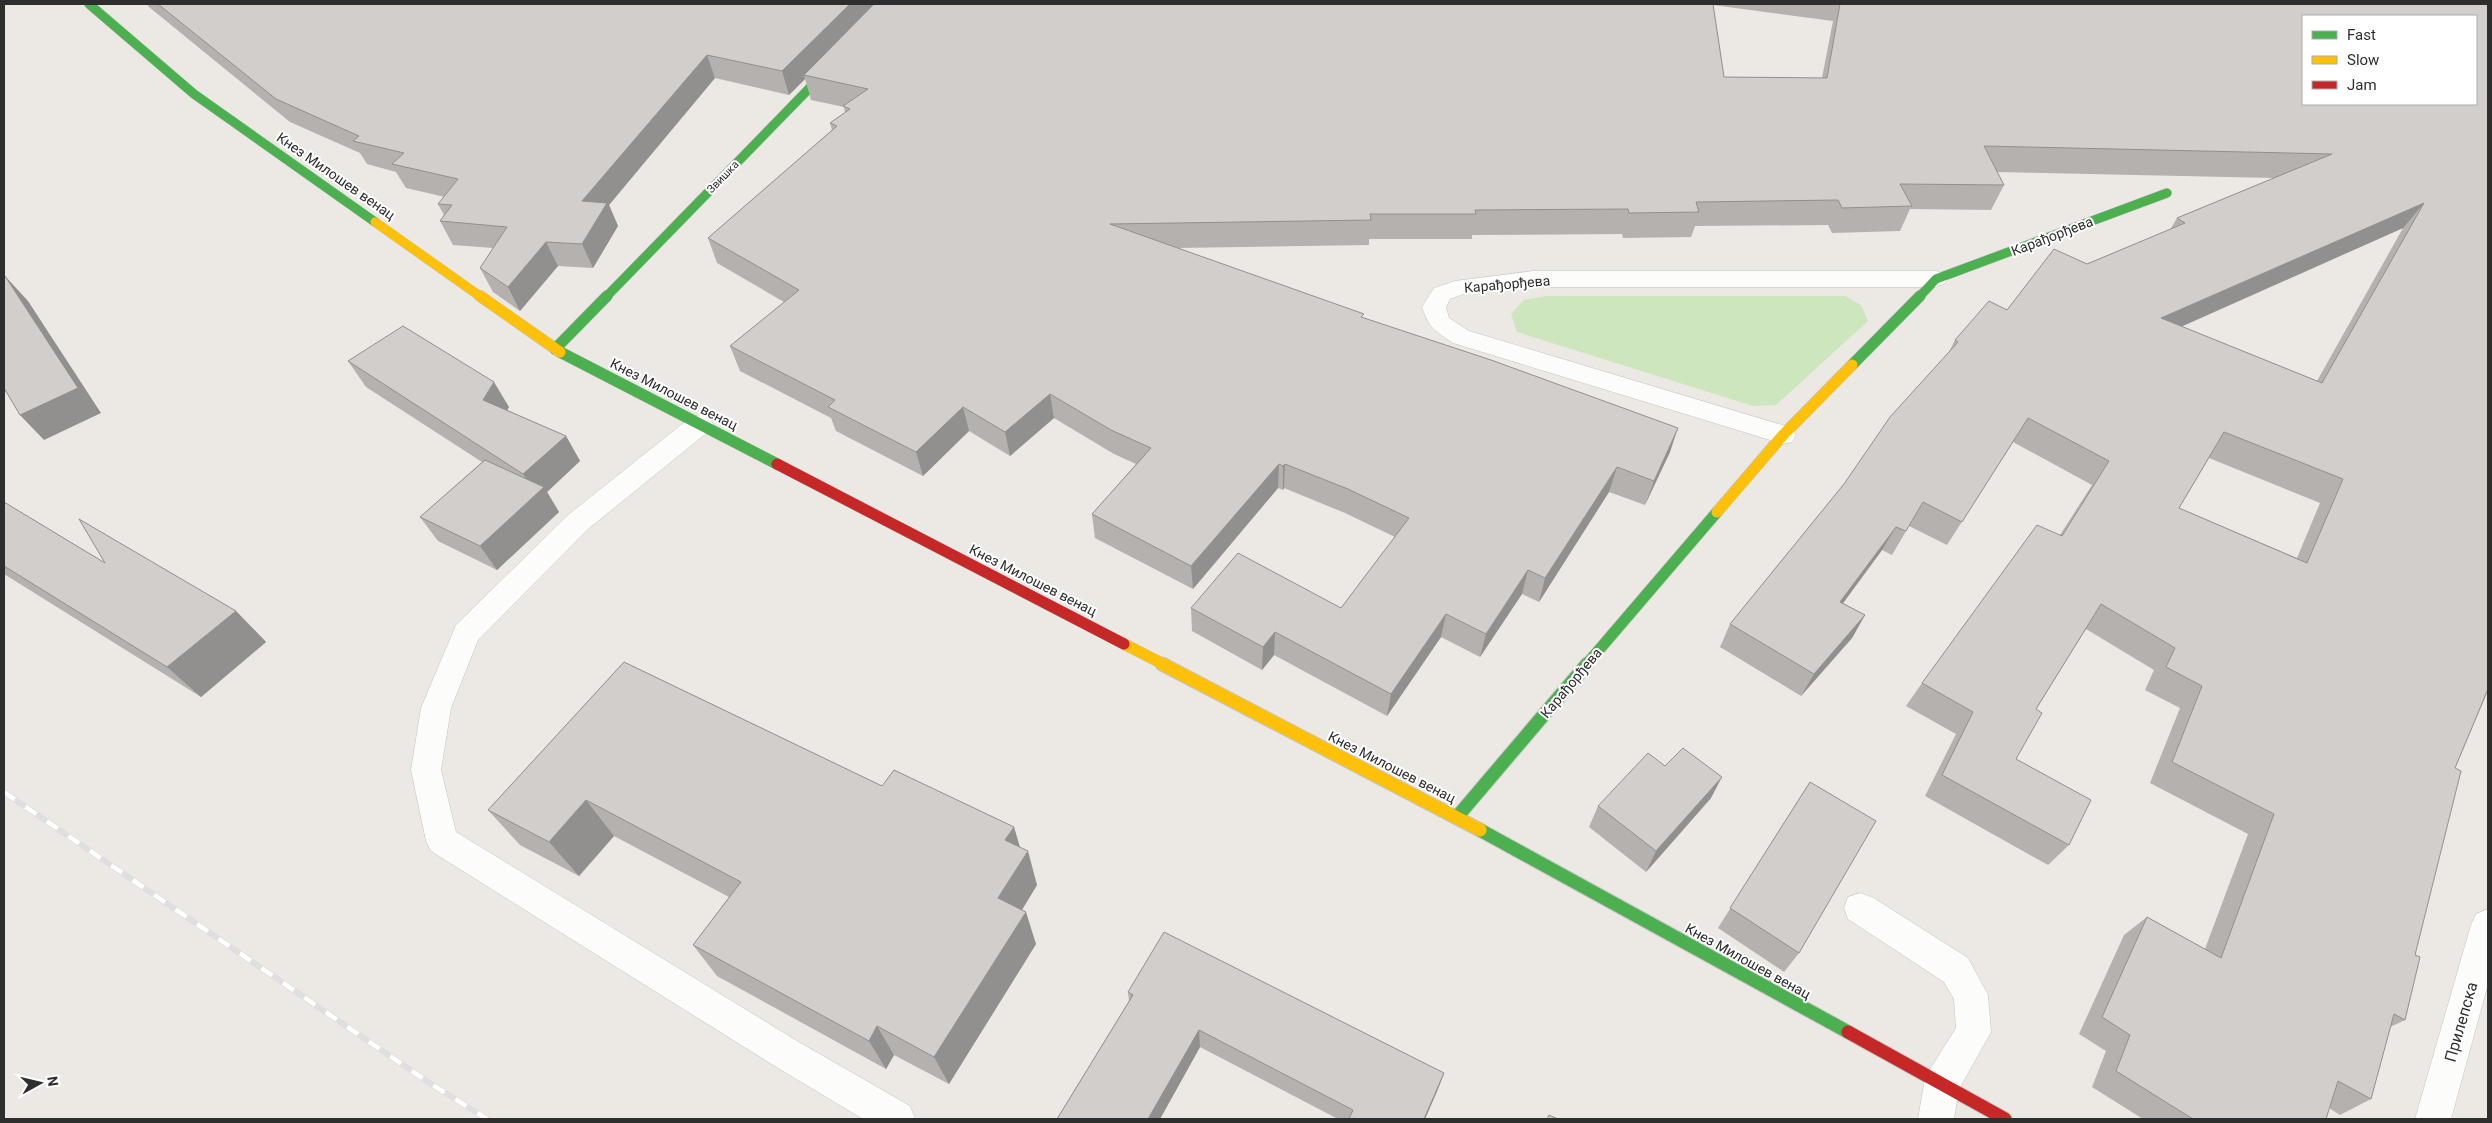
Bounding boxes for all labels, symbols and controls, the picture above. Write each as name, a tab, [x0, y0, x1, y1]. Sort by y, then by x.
legend	[2302, 15, 2477, 105]
text: Fast	[2347, 26, 2376, 44]
text: Slow	[2347, 51, 2379, 69]
text: Jam	[2347, 76, 2377, 94]
street label: Кнез Милошев венац	[274, 129, 398, 223]
street label: Звишка	[704, 158, 742, 196]
street label: Карађорђева	[2009, 213, 2095, 259]
street label: Карађорђева	[1463, 272, 1551, 296]
street label: Кнез Милошев венац	[608, 355, 740, 433]
street label: Кнез Милошев венац	[967, 541, 1099, 619]
street label: Карађорђева	[1537, 645, 1605, 721]
street label: Кнез Милошев венац	[1326, 728, 1458, 806]
street label: Кнез Милошев венац	[1682, 920, 1814, 1002]
street label: Прилепска	[2441, 980, 2481, 1064]
north arrow	[15, 1058, 65, 1108]
text: N	[44, 1075, 61, 1087]

